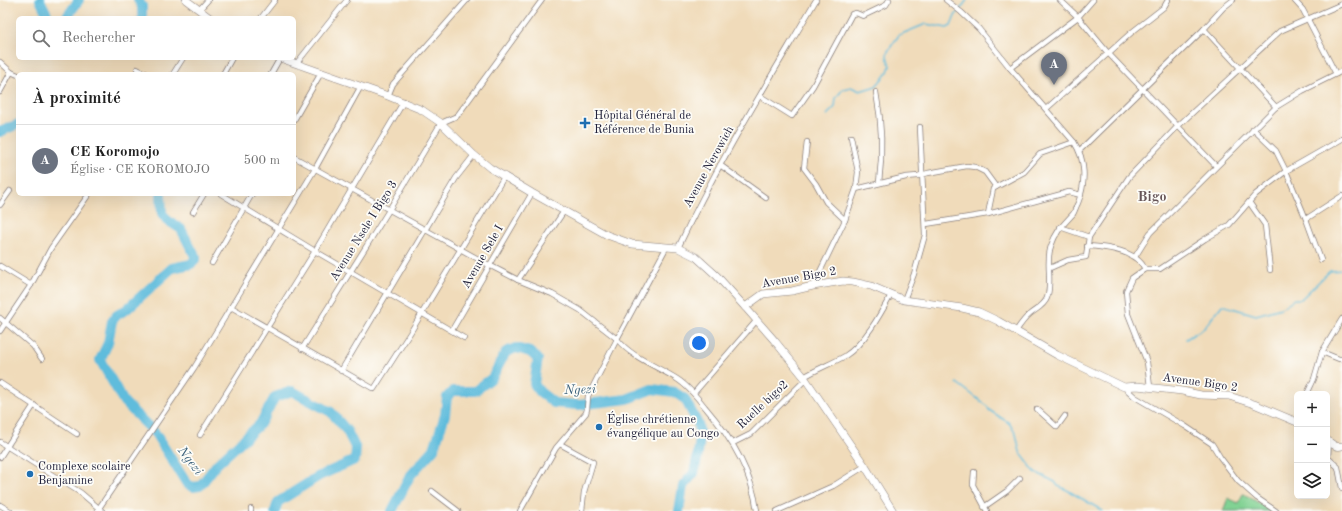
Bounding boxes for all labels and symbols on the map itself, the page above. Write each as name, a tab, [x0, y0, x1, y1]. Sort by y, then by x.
pin: A	[1041, 52, 1067, 85]
place label: Hôpital Général de Référence de Bunia	[594, 110, 694, 136]
marker: Hôpital Général de Référence de Bunia	[579, 117, 591, 129]
street label: Avenue Nerowich	[682, 124, 737, 210]
street label: Avenue Nsele I Bigo 3	[328, 179, 400, 283]
district label: Bigo	[1138, 190, 1166, 204]
street label: Avenue Sele I	[460, 223, 506, 291]
street label: Avenue Bigo 2	[761, 266, 837, 290]
your location	[689, 333, 709, 353]
street label: Avenue Bigo 2	[1162, 372, 1238, 394]
street label: Ruelle bigo2	[735, 379, 791, 431]
water label: Ngezi	[563, 383, 597, 397]
place label: Église chrétienne évangélique au Congo	[607, 411, 719, 440]
marker: Église chrétienne évangélique au Congo	[594, 422, 604, 432]
water label: Ngezi	[175, 444, 205, 478]
place label: Complexe scolaire Benjamine	[38, 461, 131, 487]
marker: Complexe scolaire Benjamine	[25, 469, 35, 479]

